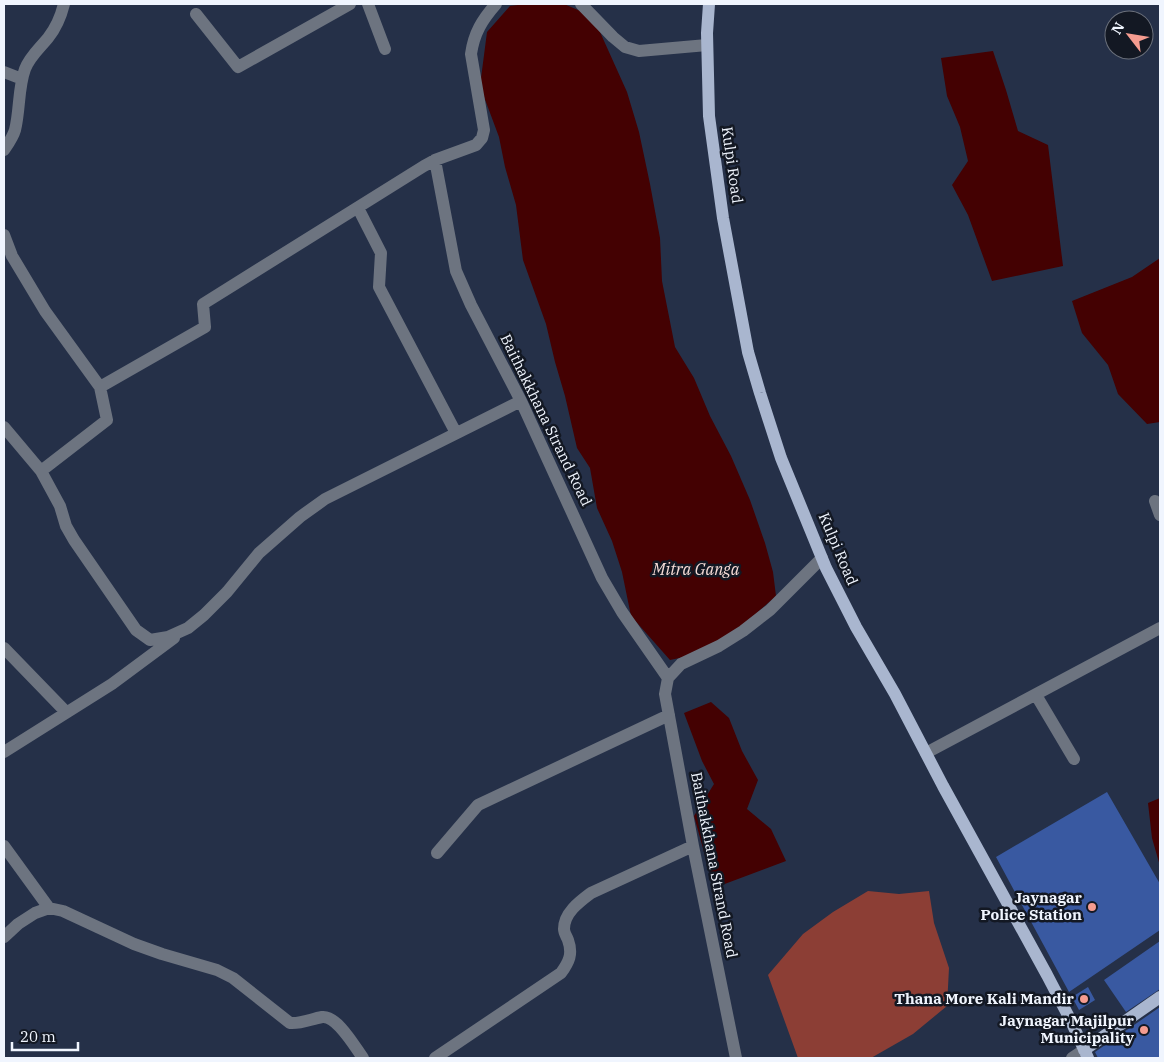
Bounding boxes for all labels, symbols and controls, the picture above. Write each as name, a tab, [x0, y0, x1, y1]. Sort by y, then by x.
north arrow	[1104, 10, 1154, 60]
text: N	[1107, 19, 1128, 38]
street label: Kulpi Road	[718, 125, 747, 204]
street label: Baithakkhana Strand Road	[496, 331, 596, 509]
street label: Kulpi Road	[815, 510, 862, 588]
water label: Mitra Ganga	[652, 559, 740, 579]
street label: Baithakkhana Strand Road	[687, 770, 742, 960]
place label: Jaynagar Police Station	[981, 888, 1083, 924]
marker: Jaynagar Police Station	[1086, 901, 1098, 913]
place label: Thana More Kali Mandir	[894, 989, 1075, 1008]
marker: Thana More Kali Mandir	[1078, 993, 1090, 1005]
place label: Jaynagar Majilpur Municipality	[1000, 1011, 1135, 1047]
scale bar	[12, 1020, 79, 1052]
marker: Jaynagar Majilpur Municipality	[1138, 1024, 1150, 1036]
text: 20 m	[20, 1027, 56, 1046]

